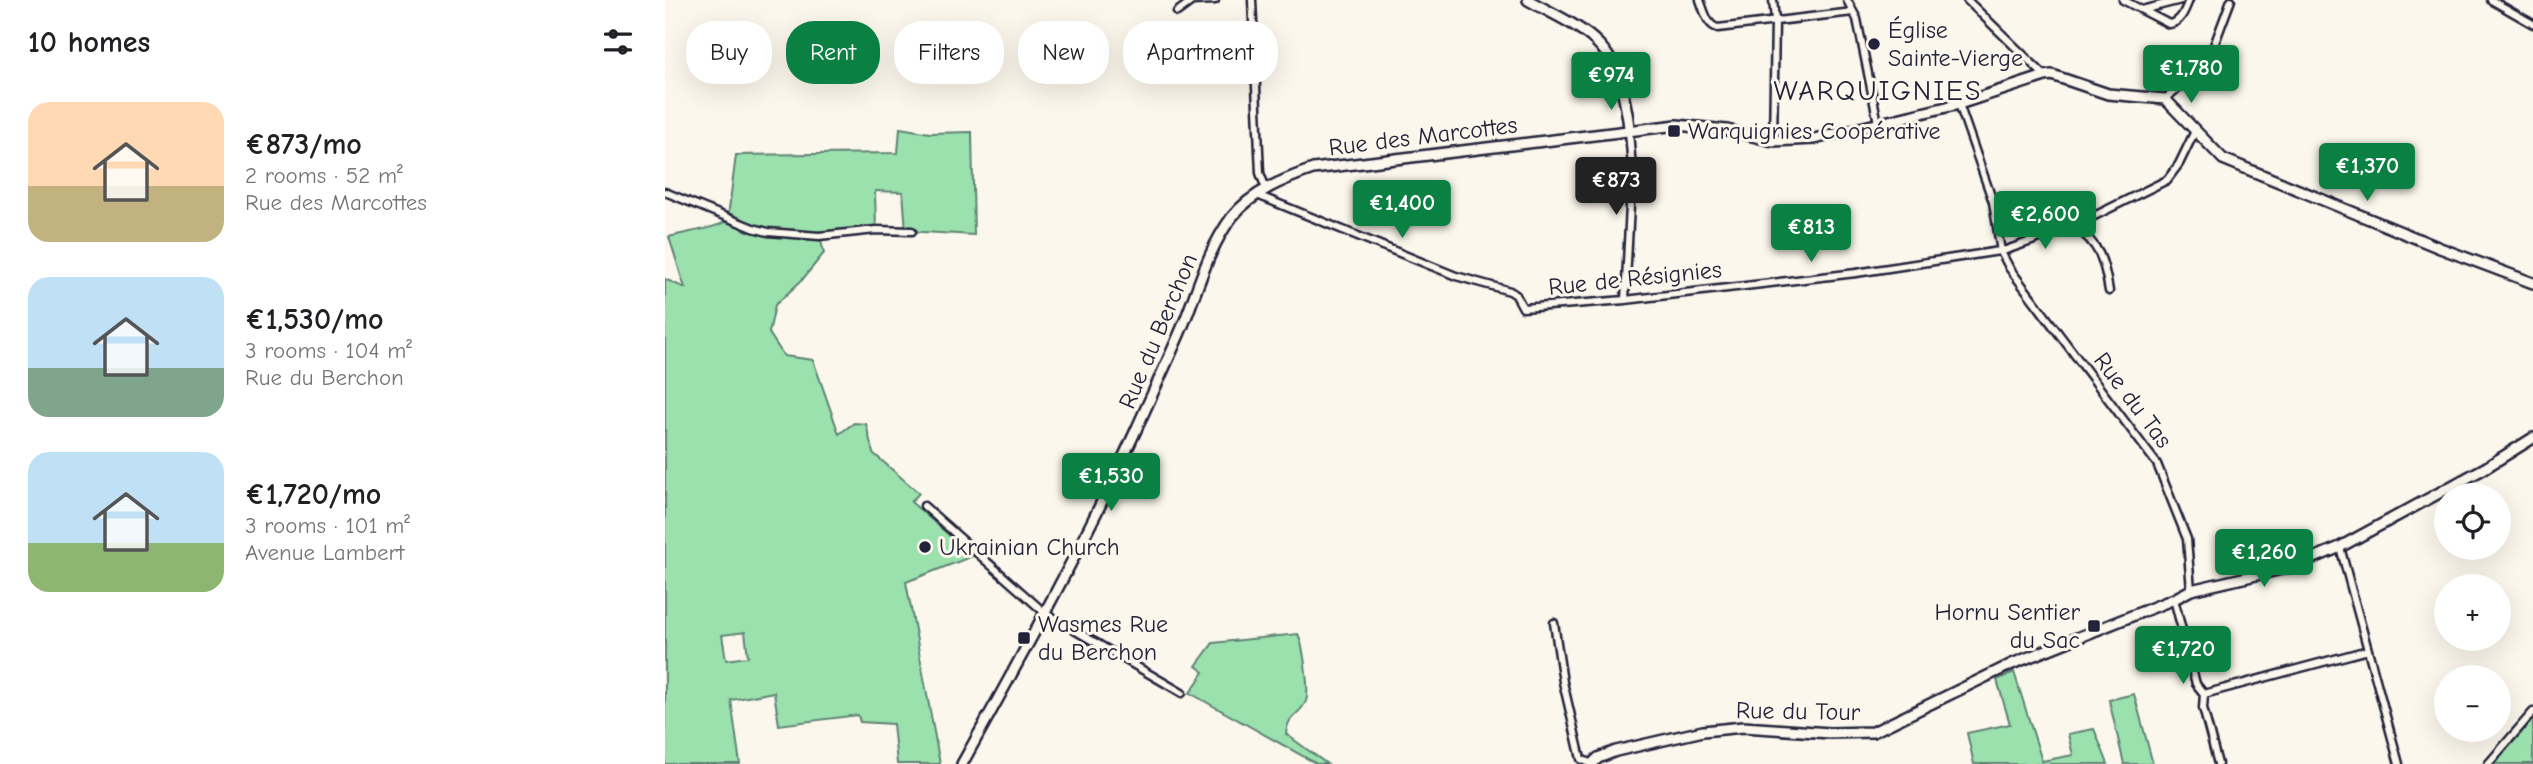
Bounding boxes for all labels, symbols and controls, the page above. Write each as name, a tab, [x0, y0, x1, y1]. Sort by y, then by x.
place label: Église Sainte-Vierge	[1888, 16, 2023, 72]
chip: Buy	[686, 21, 772, 84]
chip: Rent	[786, 21, 880, 84]
chip: Filters	[894, 21, 1004, 84]
chip: New	[1018, 21, 1109, 84]
chip: Apartment	[1123, 21, 1278, 84]
icon: filters	[599, 23, 637, 61]
text: 10 homes	[28, 25, 150, 60]
marker: Église Sainte-Vierge	[1866, 36, 1882, 52]
pin: €1,780	[2134, 46, 2248, 105]
pin: €974	[1570, 52, 1652, 112]
text: €1,780	[2159, 54, 2223, 81]
text: €974	[1587, 61, 1635, 88]
district label: WARQUIGNIES	[1774, 75, 1982, 107]
street label: Rue des Marcottes	[1327, 111, 1519, 161]
place label: Warquignies Coopérative	[1688, 117, 1940, 145]
marker: Warquignies Coopérative	[1666, 123, 1682, 139]
text: €873/mo	[245, 127, 362, 162]
icon: home	[84, 130, 168, 214]
pin: €1,370	[2310, 144, 2424, 203]
text: €1,370	[2335, 152, 2399, 179]
pin: €873	[1575, 158, 1657, 217]
text: 2 rooms · 52 m²	[245, 162, 403, 189]
text: €873	[1591, 166, 1641, 193]
pin: €1,400	[1345, 180, 1459, 240]
text: Rue des Marcottes	[245, 189, 427, 216]
text: €1,400	[1369, 189, 1435, 216]
pin: €2,600	[1988, 191, 2102, 251]
text: €2,600	[2010, 200, 2080, 227]
pin: €813	[1770, 204, 1852, 264]
text: €813	[1787, 213, 1835, 240]
street label: Rue du Berchon	[1113, 249, 1203, 413]
street label: Rue de Résignies	[1547, 255, 1723, 301]
text: €1,530/mo	[245, 302, 384, 337]
icon: home	[84, 305, 168, 389]
text: 3 rooms · 104 m²	[245, 337, 412, 364]
street label: Rue du Tas	[2088, 347, 2178, 453]
text: Rue du Berchon	[245, 364, 404, 391]
pin: €1,530	[1054, 454, 1168, 513]
text: €1,530	[1078, 462, 1144, 489]
text: €1,720/mo	[245, 477, 381, 512]
icon: home	[84, 480, 168, 564]
map controls	[2434, 483, 2511, 742]
button: locate	[2434, 483, 2511, 560]
text: 3 rooms · 101 m²	[245, 512, 410, 539]
pin: €1,260	[2207, 530, 2321, 589]
place label: Ukrainian Church	[939, 533, 1120, 561]
text: €1,260	[2231, 538, 2297, 565]
text: Avenue Lambert	[245, 539, 404, 566]
marker: Ukrainian Church	[917, 539, 933, 555]
button: +	[2434, 574, 2511, 651]
place label: Hornu Sentier du Sac	[1934, 598, 2080, 654]
place label: Wasmes Rue du Berchon	[1038, 610, 1168, 666]
marker: Hornu Sentier du Sac	[2086, 618, 2102, 634]
pin: €1,720	[2126, 626, 2240, 686]
marker: Wasmes Rue du Berchon	[1016, 630, 1032, 646]
text: €1,720	[2151, 635, 2215, 662]
button: −	[2434, 665, 2511, 742]
street label: Rue du Tour	[1736, 696, 1861, 726]

